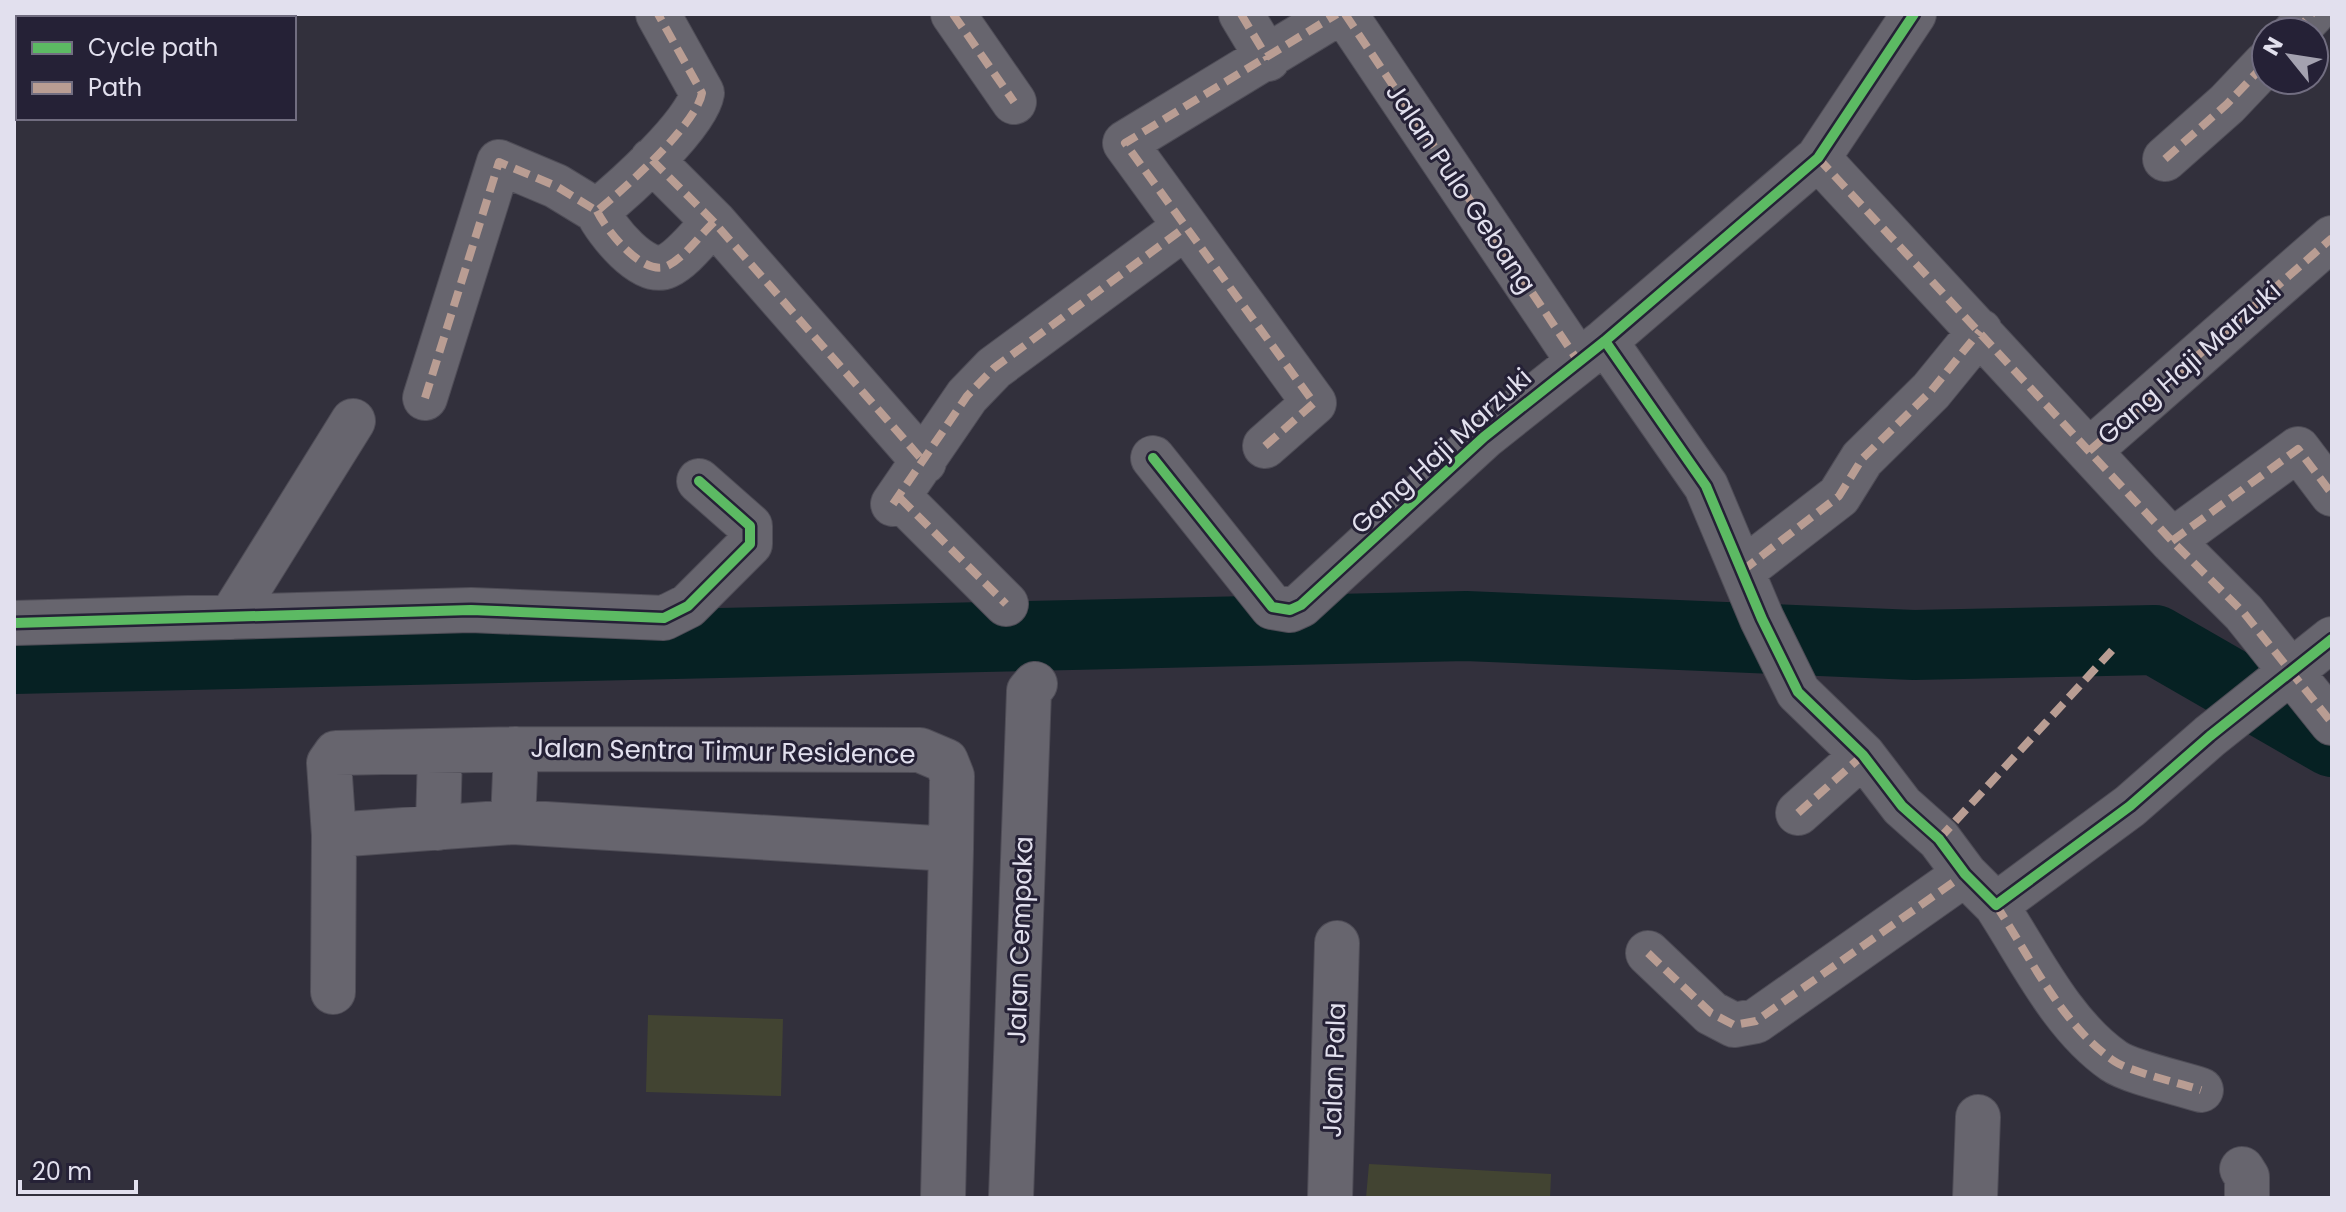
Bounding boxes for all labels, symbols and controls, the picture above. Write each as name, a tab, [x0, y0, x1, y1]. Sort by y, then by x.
legend	[16, 16, 296, 120]
north arrow	[2250, 16, 2330, 96]
text: Cycle path	[88, 31, 218, 64]
text: N	[2256, 31, 2291, 61]
text: Path	[88, 71, 142, 104]
street label: Jalan Pulo Gebang	[1377, 76, 1545, 300]
street label: Gang Haji Marzuki	[2090, 273, 2288, 453]
street label: Gang Haji Marzuki	[1343, 360, 1539, 542]
street label: Jalan Sentra Timur Residence	[530, 730, 916, 772]
street label: Jalan Cempaka	[998, 835, 1042, 1045]
street label: Jalan Pala	[1314, 1002, 1354, 1138]
scale bar	[20, 1144, 136, 1194]
text: 20 m	[32, 1155, 92, 1188]

